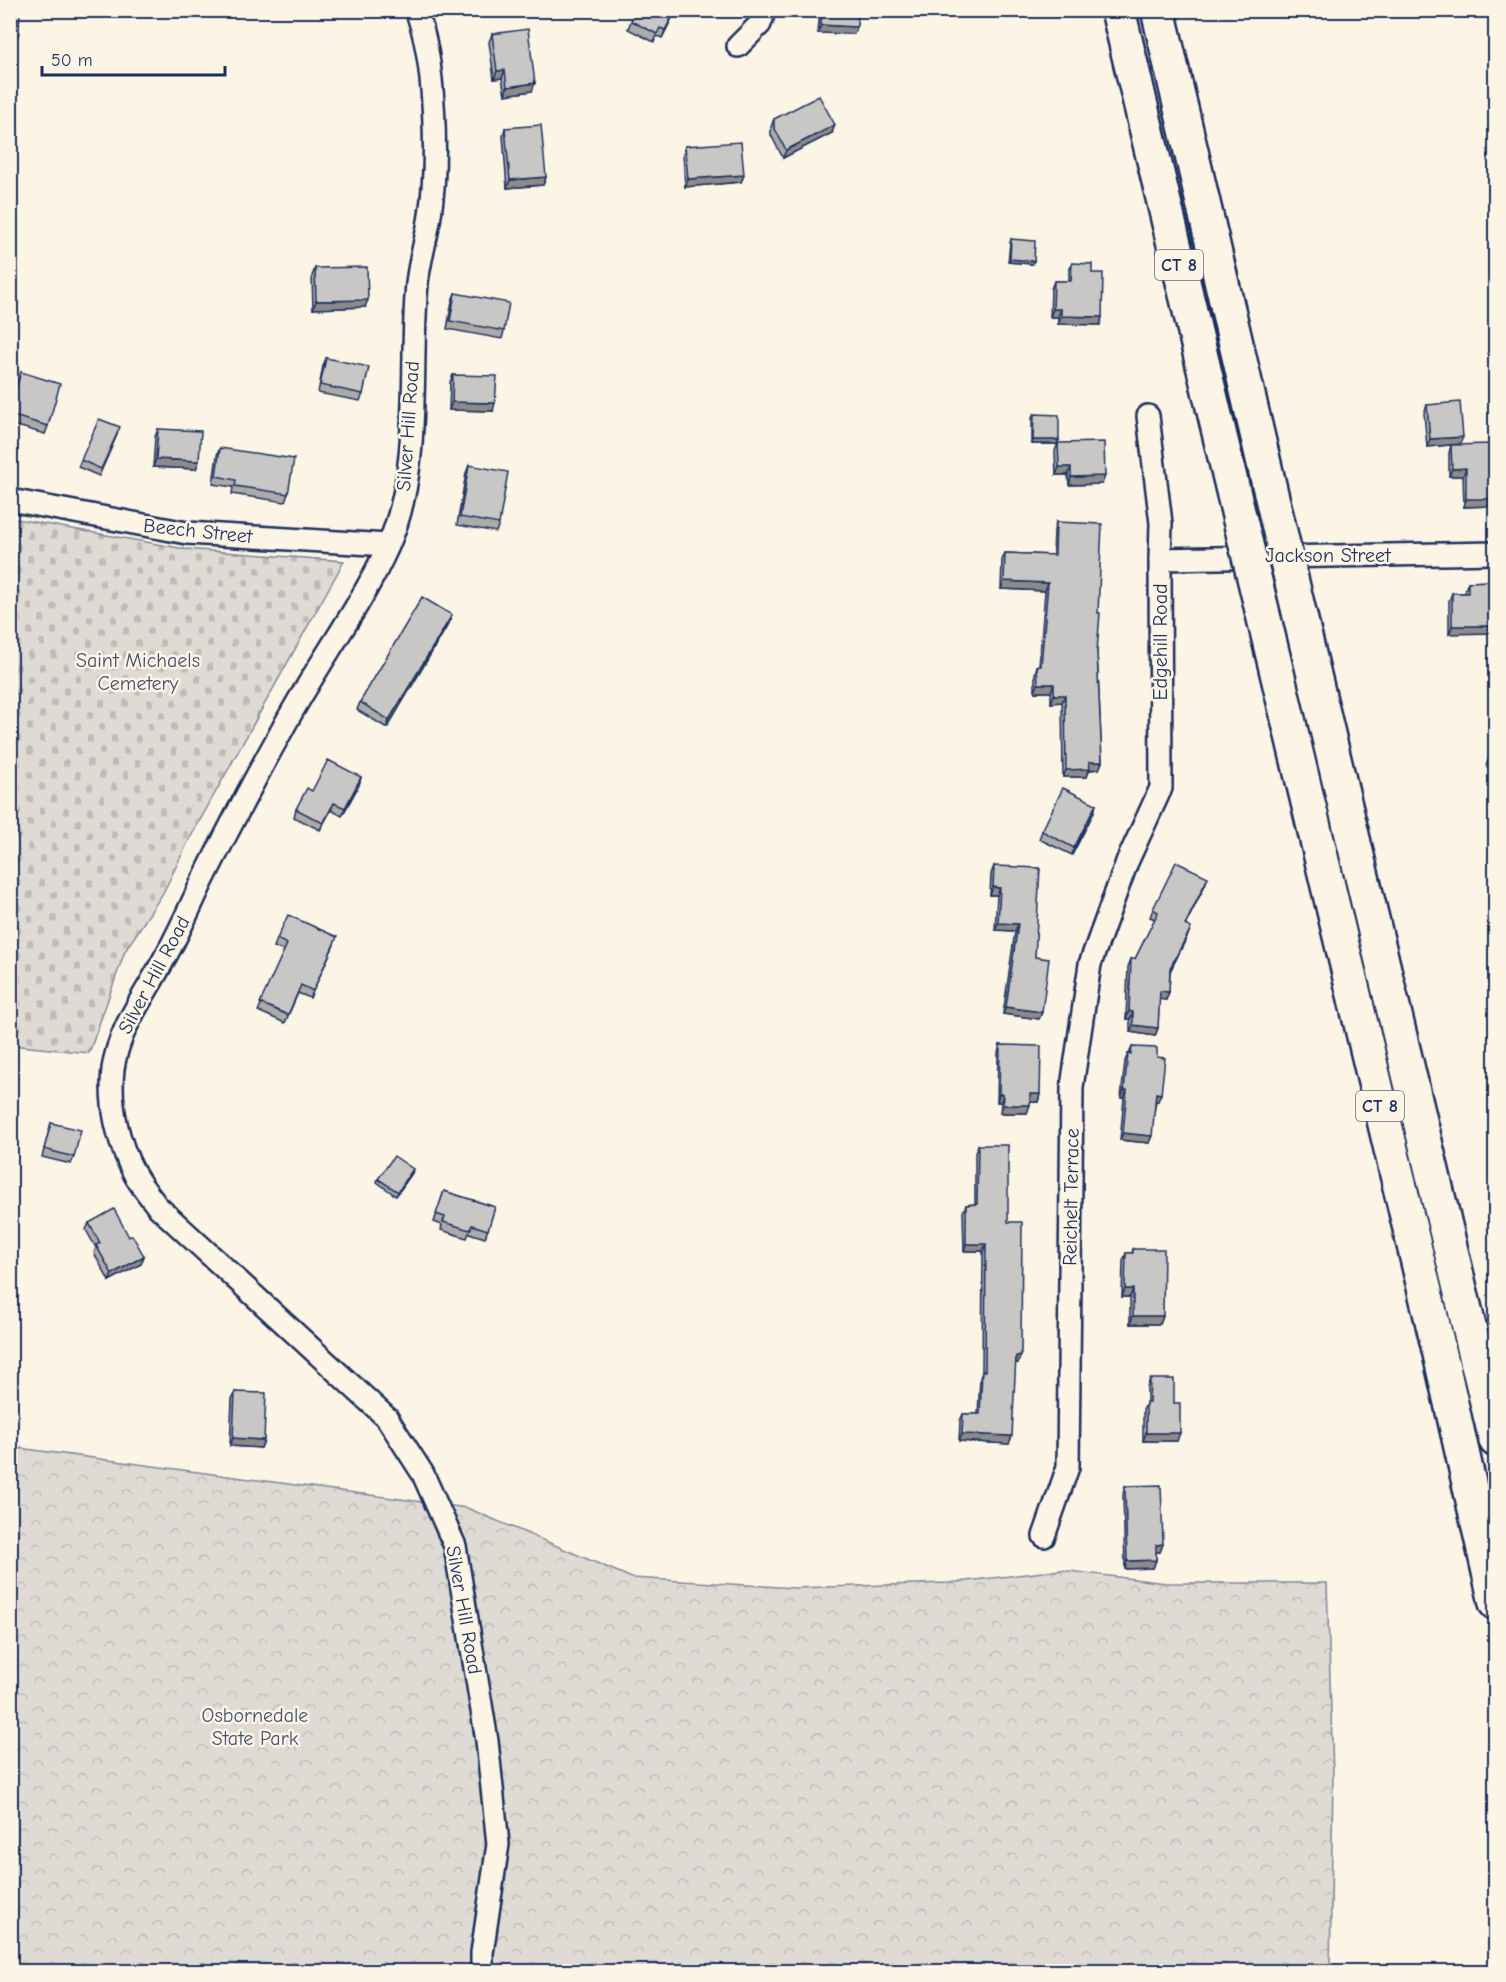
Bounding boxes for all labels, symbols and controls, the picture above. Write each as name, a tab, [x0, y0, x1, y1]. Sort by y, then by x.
scale bar	[42, 39, 225, 77]
text: 50 m	[51, 50, 93, 71]
road number: CT 8	[1155, 250, 1203, 280]
street label: Silver Hill Road	[392, 360, 424, 492]
street label: Beech Street	[142, 514, 255, 548]
street label: Jackson Street	[1265, 544, 1392, 567]
street label: Edgehill Road	[1149, 583, 1172, 701]
park label: Saint Michaels Cemetery	[76, 649, 200, 695]
street label: Silver Hill Road	[113, 912, 195, 1038]
road number: CT 8	[1356, 1091, 1404, 1121]
street label: Reichelt Terrace	[1058, 1128, 1084, 1266]
street label: Silver Hill Road	[441, 1544, 487, 1676]
park label: Osbornedale State Park	[202, 1704, 308, 1750]

